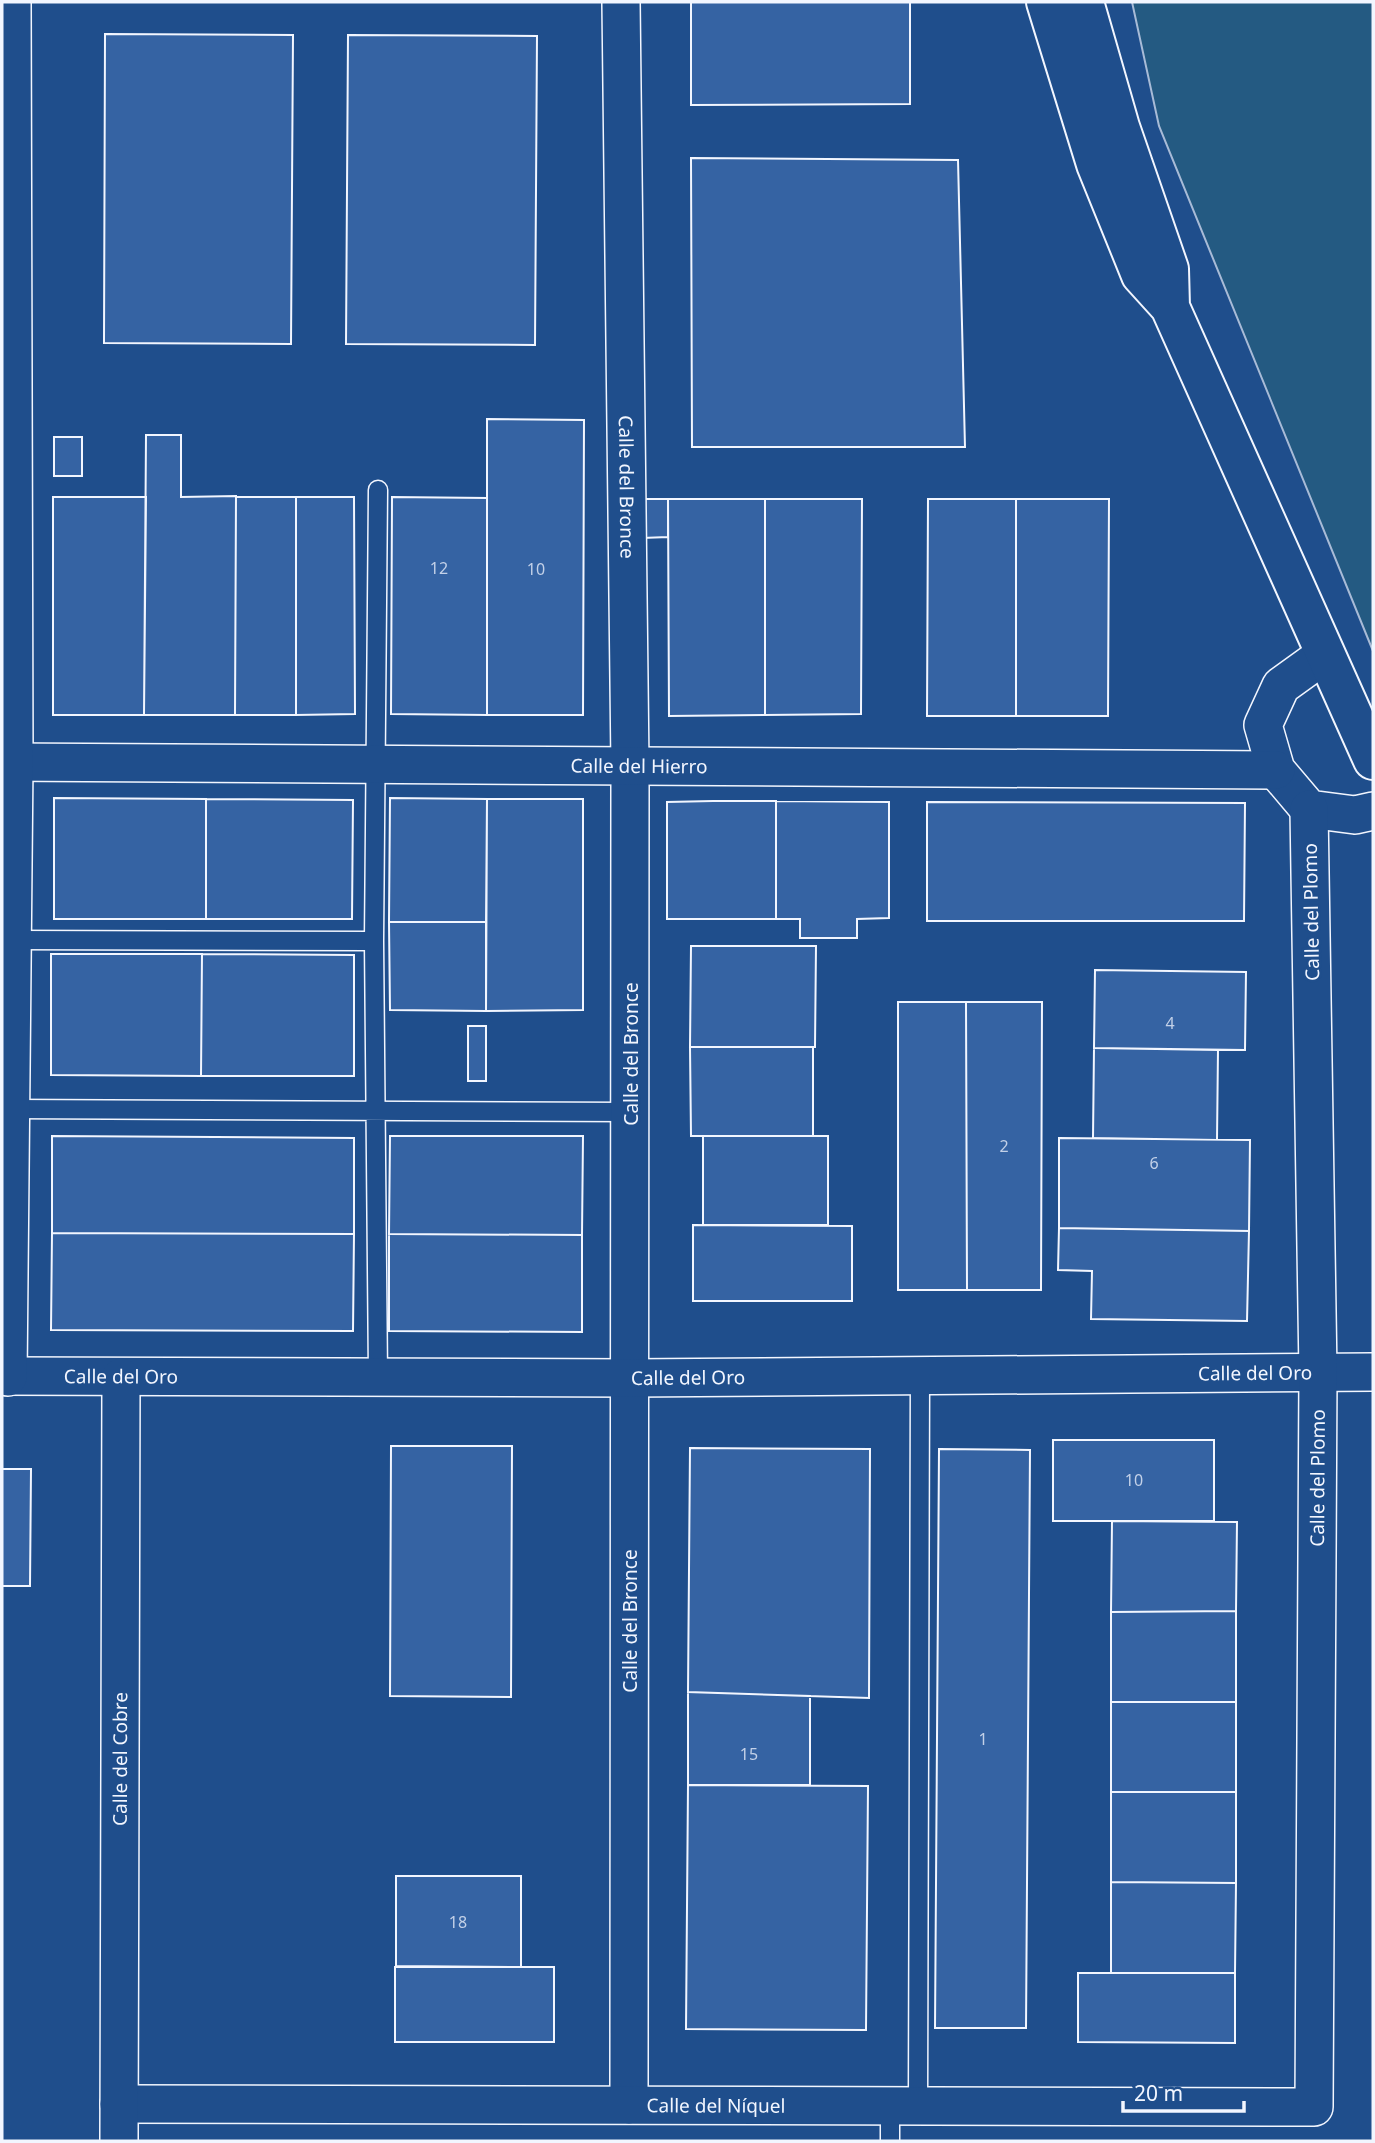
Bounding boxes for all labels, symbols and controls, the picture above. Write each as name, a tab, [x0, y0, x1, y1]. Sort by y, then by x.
street label: Calle del Bronce	[613, 415, 641, 559]
house number: 12	[430, 557, 448, 579]
house number: 10	[527, 558, 545, 580]
street label: Calle del Hierro	[570, 753, 708, 779]
street label: Calle del Plomo	[1297, 843, 1325, 981]
street label: Calle del Bronce	[618, 982, 644, 1126]
house number: 4	[1165, 1012, 1175, 1034]
house number: 2	[999, 1135, 1009, 1157]
house number: 6	[1149, 1152, 1159, 1174]
street label: Calle del Oro	[1198, 1359, 1312, 1386]
street label: Calle del Oro	[64, 1363, 178, 1390]
street label: Calle del Oro	[631, 1364, 745, 1391]
street label: Calle del Plomo	[1304, 1409, 1331, 1547]
house number: 10	[1125, 1469, 1143, 1491]
street label: Calle del Bronce	[617, 1549, 643, 1693]
street label: Calle del Cobre	[107, 1692, 133, 1826]
house number: 1	[978, 1728, 988, 1750]
house number: 15	[740, 1743, 758, 1765]
house number: 18	[449, 1911, 467, 1933]
scale bar	[1123, 2070, 1244, 2114]
text: 20 m	[1134, 2079, 1183, 2107]
street label: Calle del Níquel	[647, 2092, 785, 2119]

